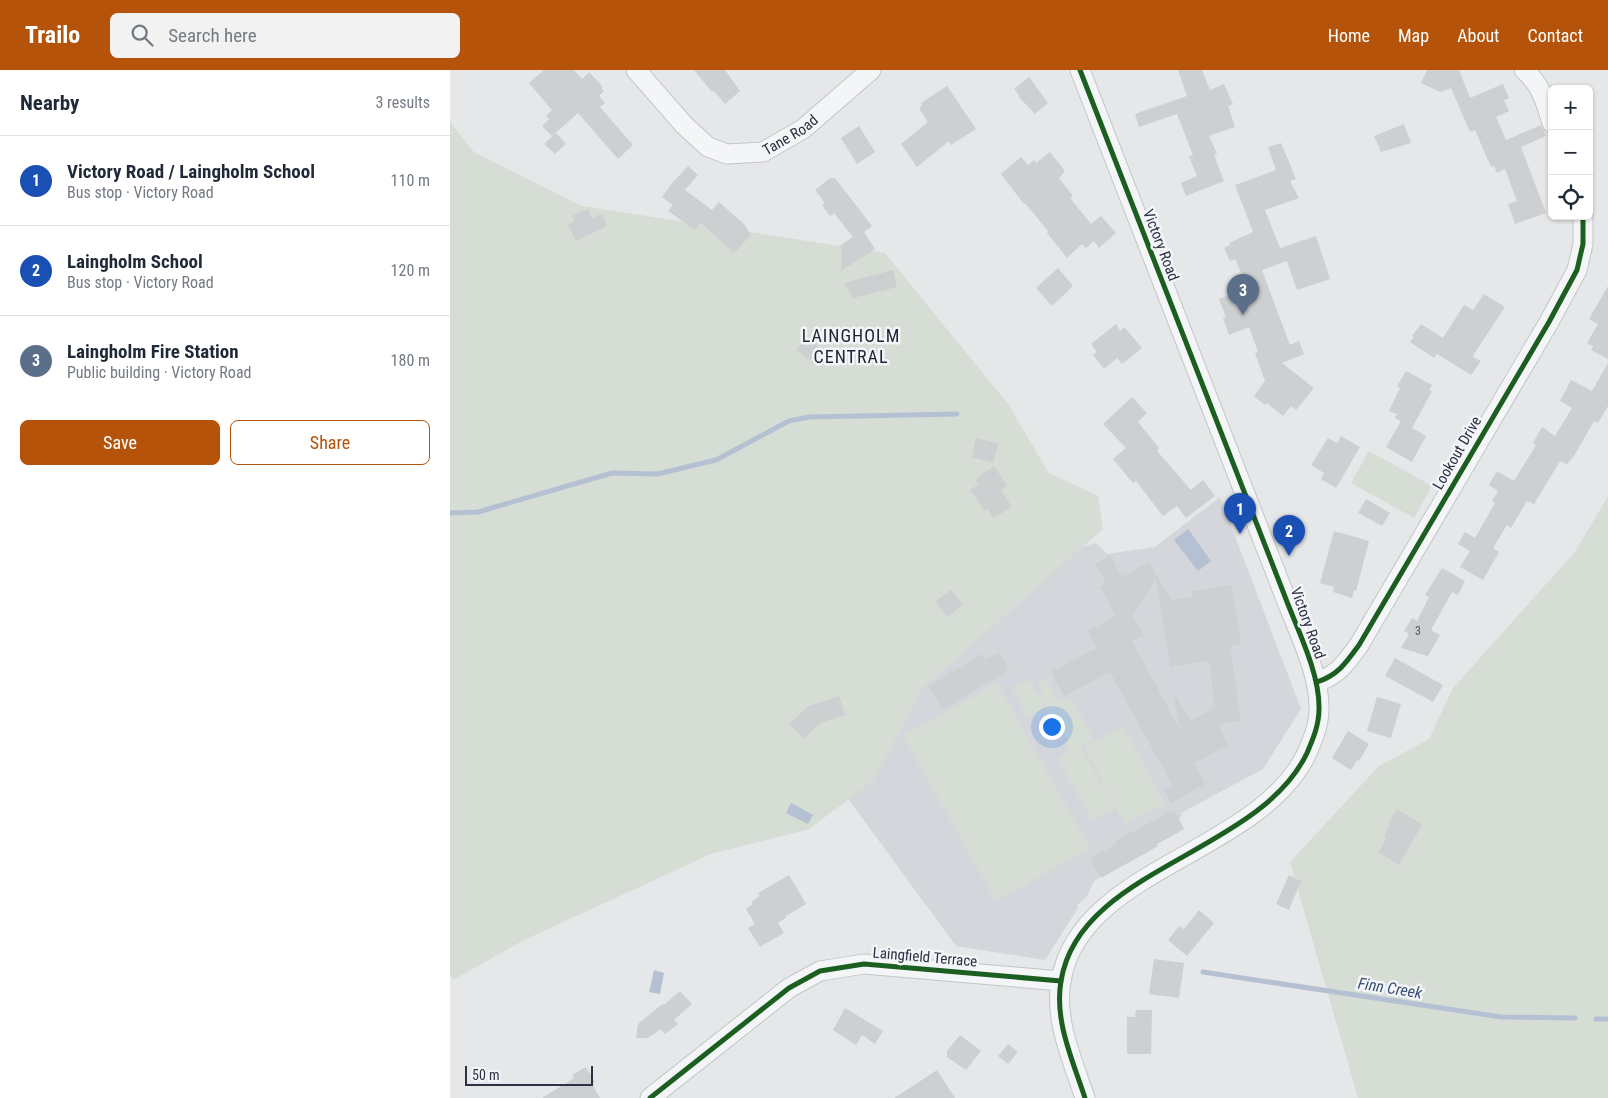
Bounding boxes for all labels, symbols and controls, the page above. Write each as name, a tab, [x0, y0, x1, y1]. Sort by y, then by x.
search box	[110, 13, 460, 58]
text: Trailo	[25, 21, 80, 49]
icon: search	[128, 21, 156, 49]
text: Search here	[168, 24, 257, 47]
text: Home	[1328, 25, 1370, 46]
text: Map	[1398, 25, 1429, 46]
text: About	[1457, 25, 1499, 46]
text: Contact	[1527, 25, 1583, 46]
map controls	[1548, 85, 1593, 220]
button: +	[1548, 85, 1593, 130]
text: Nearby	[20, 91, 79, 115]
text: 3 results	[375, 93, 430, 112]
street label: Tane Road	[759, 111, 822, 159]
button: −	[1548, 130, 1593, 175]
text: Victory Road / Laingholm School	[67, 160, 315, 183]
text: 1	[32, 171, 40, 190]
text: 110 m	[391, 171, 430, 190]
button: locate	[1548, 175, 1593, 220]
text: Bus stop · Victory Road	[67, 183, 214, 202]
street label: Victory Road	[1139, 207, 1183, 283]
text: Laingholm School	[67, 250, 203, 273]
text: 2	[32, 261, 40, 280]
text: 120 m	[391, 261, 430, 280]
text: Bus stop · Victory Road	[67, 273, 214, 292]
pin: 3	[1227, 274, 1259, 315]
district label: LAINGHOLM CENTRAL	[802, 325, 900, 367]
text: Laingholm Fire Station	[67, 340, 239, 363]
text: 3	[32, 351, 40, 370]
text: 180 m	[391, 351, 430, 370]
text: Public building · Victory Road	[67, 363, 251, 382]
street label: Lookout Drive	[1429, 413, 1485, 493]
button: Save	[20, 420, 220, 465]
button: Share	[230, 420, 430, 465]
pin: 1	[1224, 493, 1256, 534]
pin: 2	[1273, 515, 1305, 556]
street label: Victory Road	[1287, 585, 1329, 661]
house number: 3	[1415, 624, 1421, 638]
your location	[1039, 714, 1065, 740]
street label: Laingfield Terrace	[872, 943, 978, 971]
water label: Finn Creek	[1357, 974, 1424, 1003]
scale bar	[465, 1063, 592, 1086]
text: 50 m	[472, 1067, 500, 1083]

